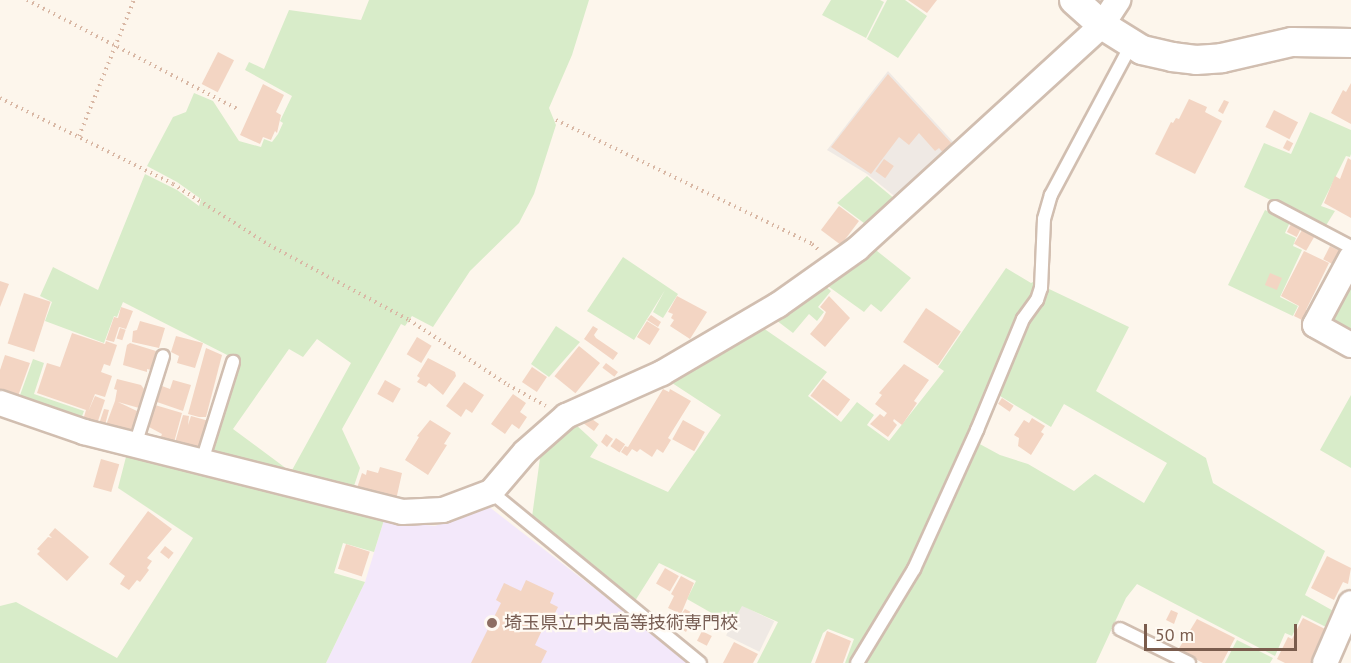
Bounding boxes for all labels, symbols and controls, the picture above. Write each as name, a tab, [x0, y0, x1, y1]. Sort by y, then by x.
place label: 埼玉県立中央高等技術専門校	[504, 612, 738, 634]
scale bar	[1147, 612, 1300, 650]
marker: 埼玉県立中央高等技術専門校	[485, 616, 499, 630]
text: 50 m	[1155, 623, 1194, 646]

